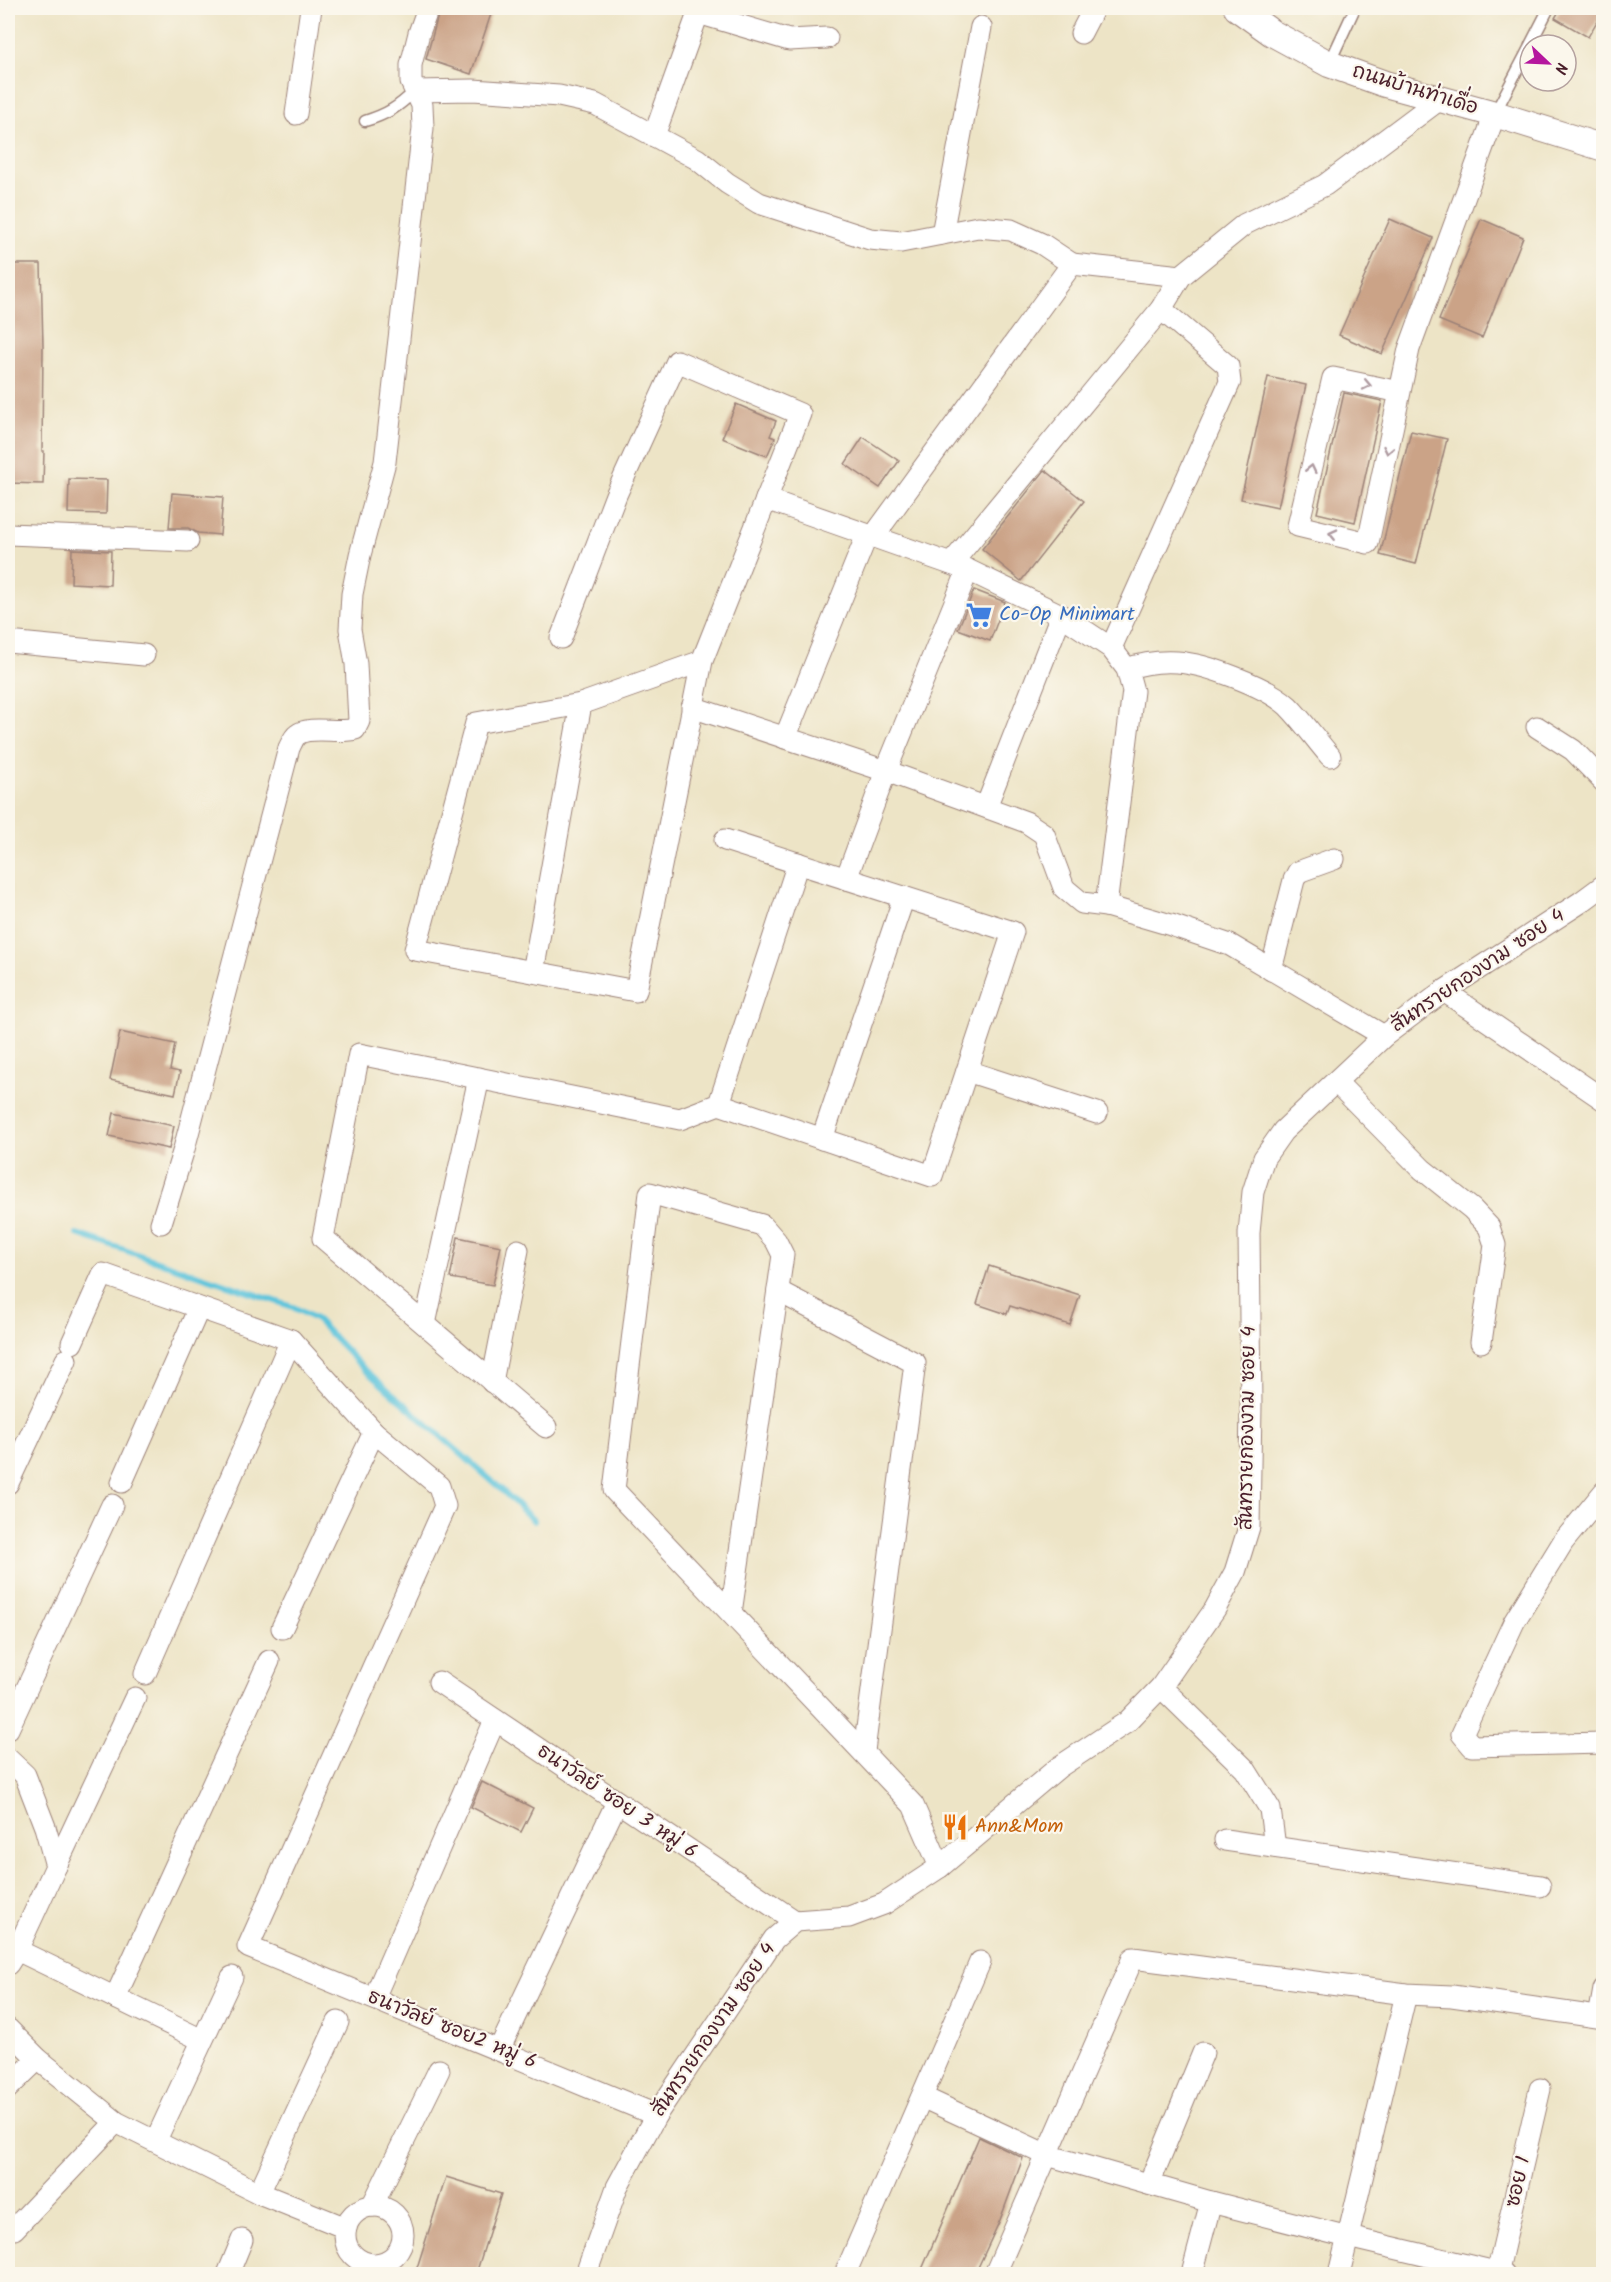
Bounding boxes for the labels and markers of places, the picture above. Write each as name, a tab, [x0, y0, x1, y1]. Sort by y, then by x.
place label: Co-Op Minimart	[999, 599, 1135, 631]
supermarket icon: Co-Op Minimart	[964, 600, 994, 630]
place label: Ann&Mom	[975, 1811, 1063, 1843]
restaurant icon: Ann&Mom	[940, 1812, 970, 1842]

